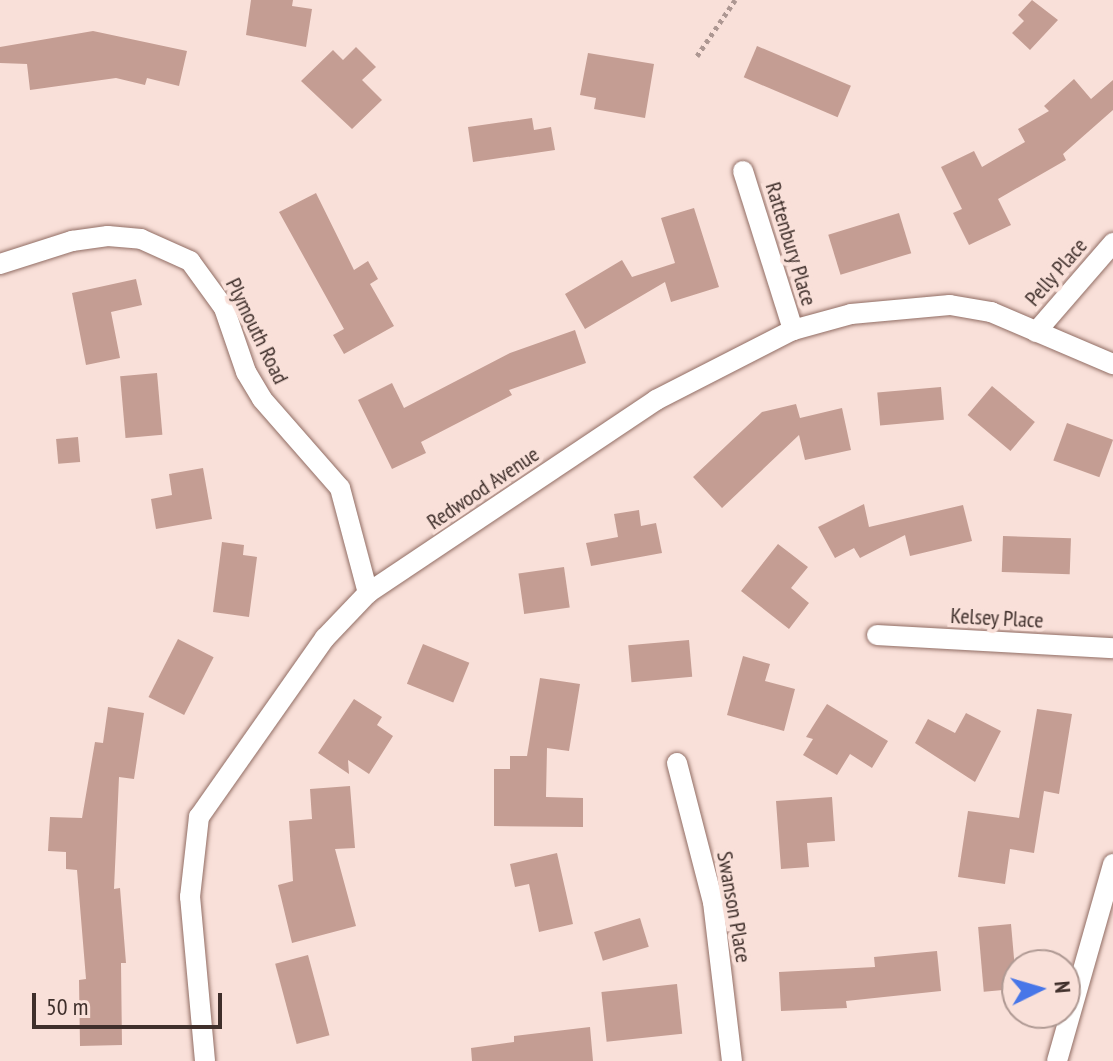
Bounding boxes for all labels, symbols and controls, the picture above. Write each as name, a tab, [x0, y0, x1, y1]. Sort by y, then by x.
street label: Rattenbury Place	[760, 179, 822, 309]
street label: Pelly Place	[1019, 232, 1093, 312]
street label: Plymouth Road	[220, 274, 294, 388]
street label: Redwood Avenue	[422, 441, 544, 535]
street label: Kelsey Place	[950, 602, 1044, 634]
street label: Swanson Place	[711, 849, 757, 965]
north arrow	[1001, 949, 1081, 1029]
scale bar	[36, 977, 226, 1027]
text: N	[1048, 980, 1077, 994]
text: 50 m	[46, 991, 88, 1022]

